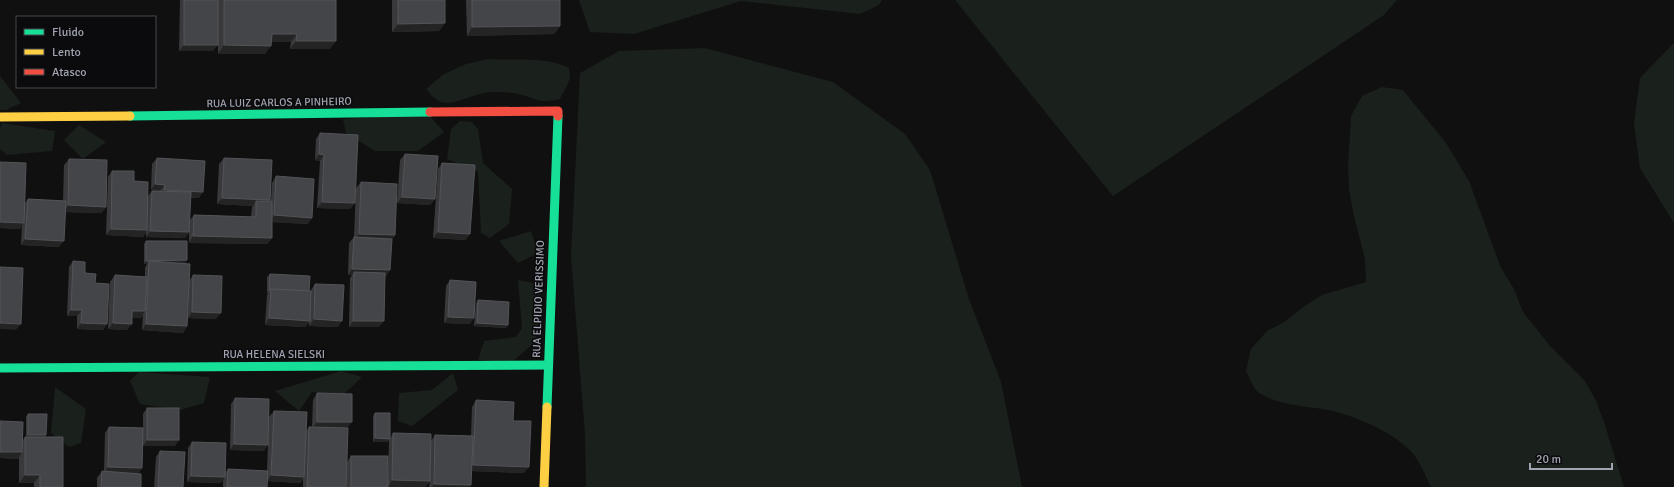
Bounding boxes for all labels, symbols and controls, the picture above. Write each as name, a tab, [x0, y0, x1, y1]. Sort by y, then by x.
legend	[16, 16, 156, 88]
text: Fluido	[52, 25, 84, 40]
text: Lento	[52, 45, 81, 60]
text: Atasco	[52, 65, 87, 80]
street label: RUA LUIZ CARLOS A PINHEIRO	[206, 95, 352, 110]
street label: RUA ELPIDIO VERISSIMO	[530, 240, 547, 358]
street label: RUA HELENA SIELSKI	[223, 348, 325, 361]
scale bar	[1530, 445, 1612, 471]
text: 20 m	[1536, 452, 1561, 467]

